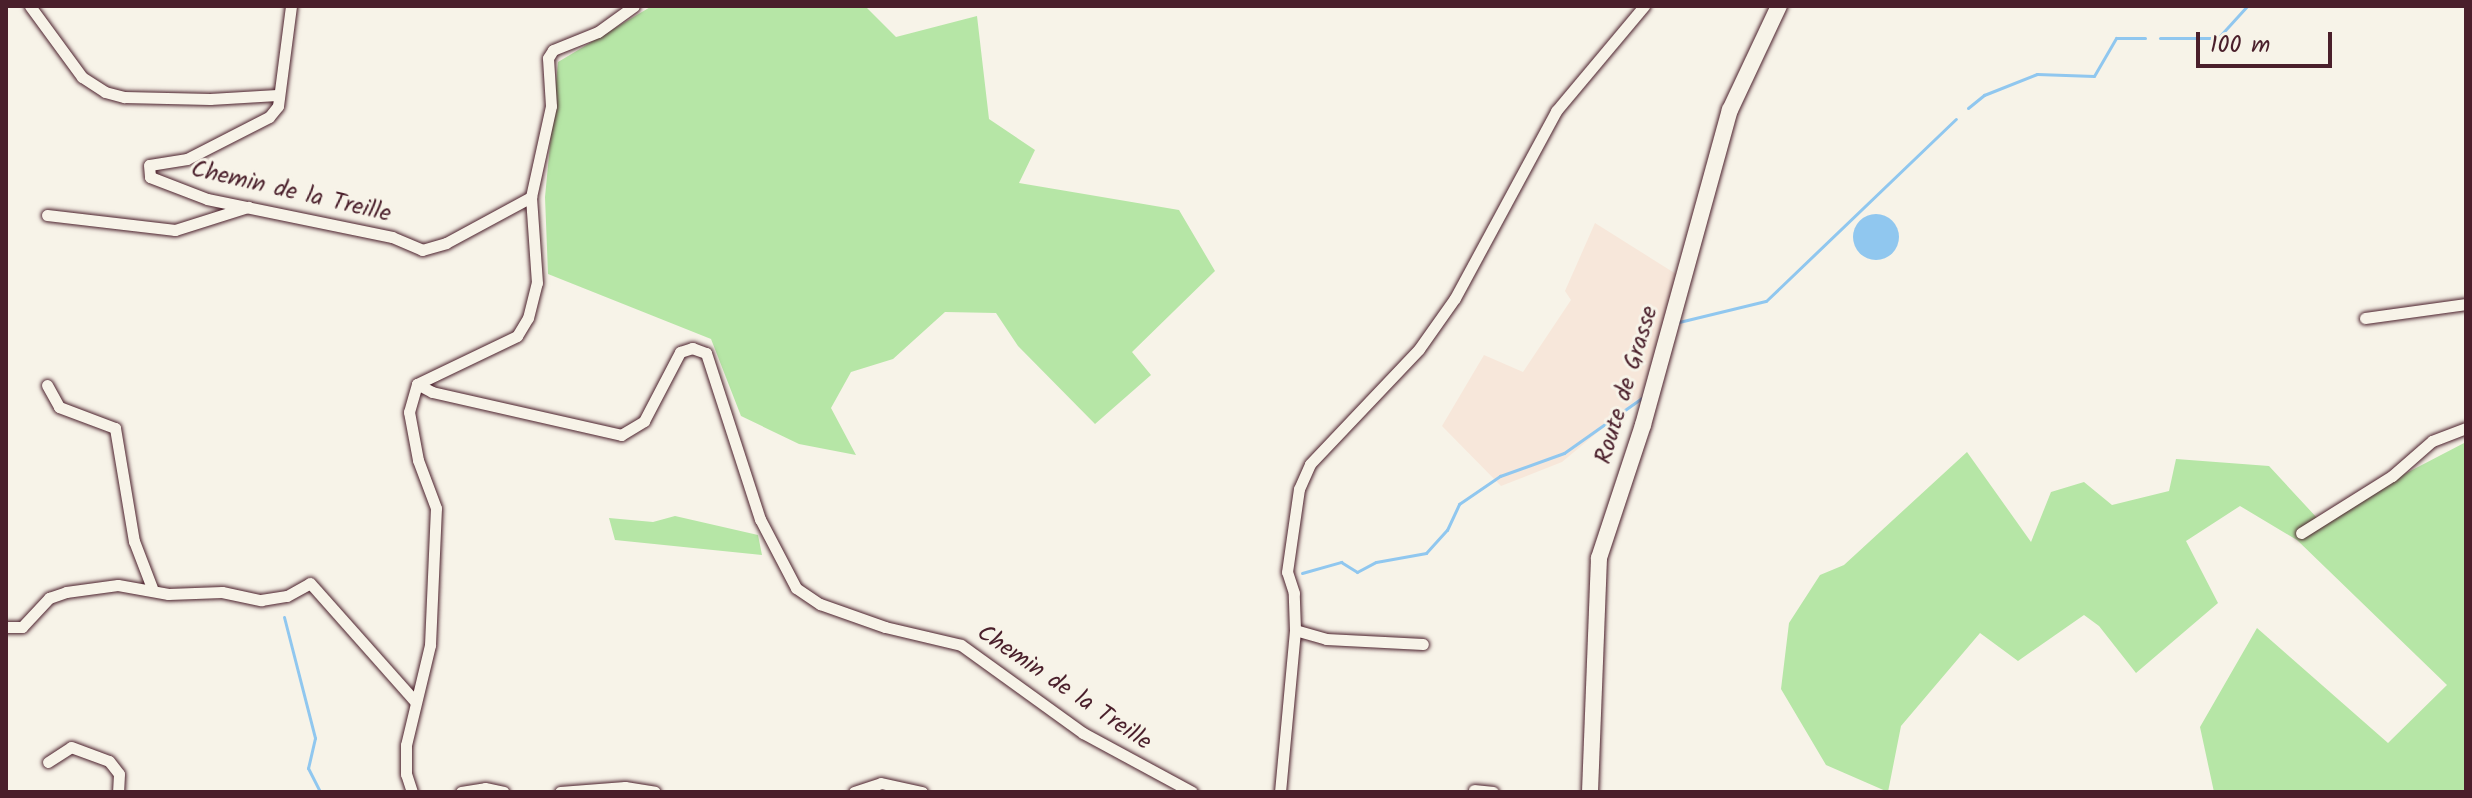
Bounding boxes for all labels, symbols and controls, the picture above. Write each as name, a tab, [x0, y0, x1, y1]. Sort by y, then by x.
scale bar	[2200, 16, 2336, 66]
text: 100 m	[2210, 26, 2270, 65]
street label: Chemin de la Treille	[188, 155, 394, 229]
street label: Route de Grasse	[1589, 303, 1665, 467]
street label: Chemin de la Treille	[971, 619, 1157, 757]

